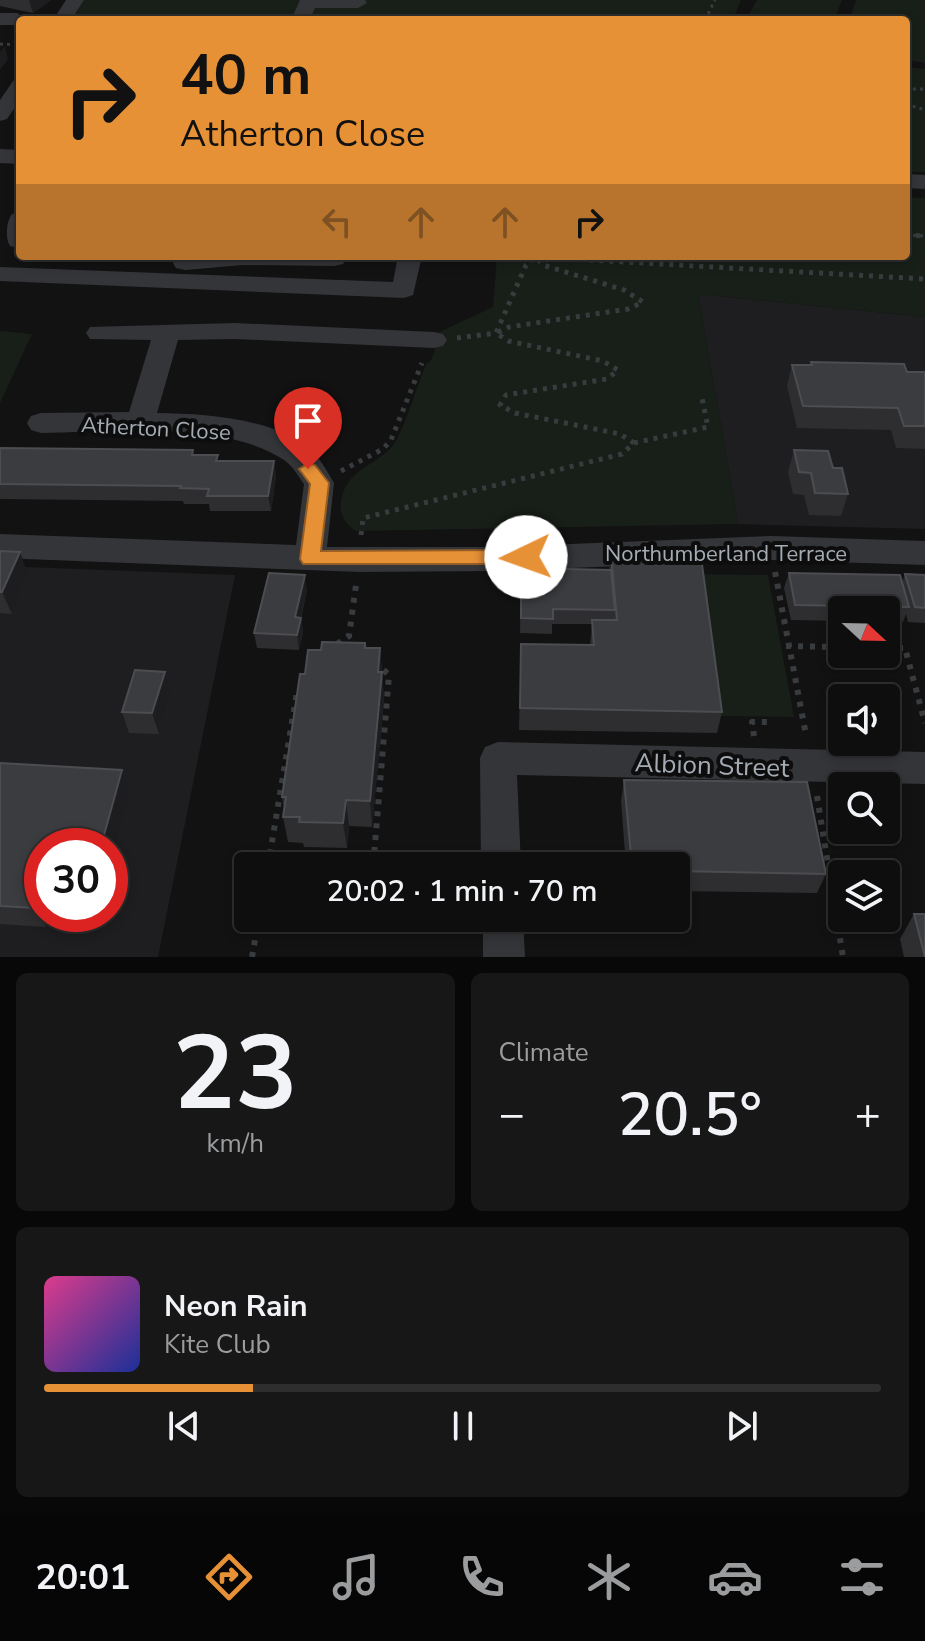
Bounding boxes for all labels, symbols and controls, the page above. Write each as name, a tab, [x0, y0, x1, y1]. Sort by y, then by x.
text: 40 m	[180, 37, 311, 114]
icon: right	[48, 48, 152, 152]
text: Atherton Close	[180, 110, 425, 159]
icon: left	[315, 200, 359, 244]
icon: ahead	[399, 200, 443, 244]
icon: ahead	[483, 200, 527, 244]
icon: right	[567, 200, 611, 244]
pin	[274, 387, 342, 469]
icon: arrive	[286, 399, 330, 443]
street label: Atherton Close	[80, 410, 232, 448]
position arrow	[484, 515, 568, 599]
street label: Northumberland Terrace	[605, 539, 847, 569]
north arrow	[828, 596, 900, 668]
map controls	[828, 596, 900, 932]
button: sound	[828, 684, 900, 756]
street label: Albion Street	[634, 745, 791, 786]
button: search	[828, 772, 900, 844]
speed limit sign: 30	[24, 828, 128, 932]
button: layers	[828, 860, 900, 932]
text: 20:02 · 1 min · 70 m	[326, 871, 598, 912]
text: 23	[173, 1003, 298, 1145]
text: Climate	[499, 1035, 589, 1070]
text: 20.5°	[617, 1074, 762, 1156]
text: −	[499, 1085, 525, 1145]
text: +	[855, 1085, 881, 1145]
text: km/h	[207, 1126, 264, 1161]
text: Neon Rain	[164, 1286, 308, 1327]
text: Kite Club	[164, 1327, 271, 1362]
icon: previous	[162, 1404, 206, 1448]
icon: pause	[441, 1404, 485, 1448]
icon: next	[720, 1404, 764, 1448]
icon: directions	[201, 1549, 257, 1605]
icon: music	[328, 1549, 384, 1605]
icon: phone	[454, 1549, 510, 1605]
icon: climate	[581, 1549, 637, 1605]
icon: car	[707, 1549, 763, 1605]
icon: filters	[834, 1549, 890, 1605]
text: 20:01	[35, 1553, 131, 1602]

